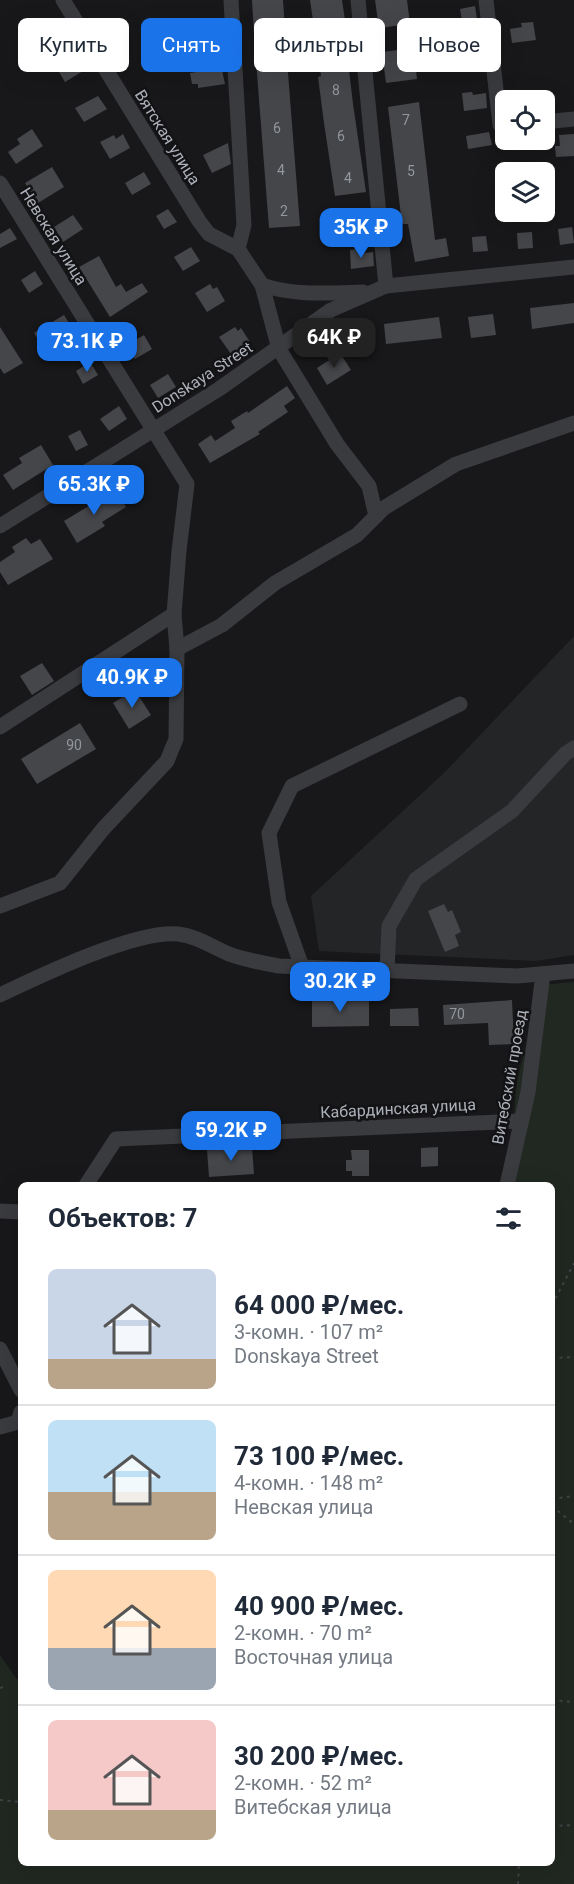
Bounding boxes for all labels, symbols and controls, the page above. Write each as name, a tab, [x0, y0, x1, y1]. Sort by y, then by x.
chip: Купить	[18, 18, 129, 72]
chip: Снять	[141, 18, 242, 72]
chip: Фильтры	[254, 18, 385, 72]
chip: Новое	[397, 18, 501, 72]
house number: 8	[332, 82, 340, 98]
street label: Вятская улица	[131, 86, 204, 188]
map controls	[495, 90, 555, 222]
button: locate	[495, 90, 555, 150]
house number: 7	[402, 112, 410, 128]
house number: 6	[273, 120, 281, 136]
house number: 6	[337, 128, 345, 144]
house number: 4	[277, 162, 285, 178]
button: layers	[495, 162, 555, 222]
house number: 5	[407, 163, 415, 179]
house number: 4	[344, 170, 352, 186]
street label: Невская улица	[16, 184, 91, 289]
house number: 2	[280, 203, 288, 219]
pin: 35K ₽	[319, 208, 403, 259]
text: 35K ₽	[334, 215, 388, 239]
pin: 64K ₽	[292, 318, 376, 369]
pin: 73.1K ₽	[32, 322, 142, 373]
text: 64K ₽	[307, 325, 361, 349]
text: 73.1K ₽	[51, 329, 123, 353]
street label: Donskaya Street	[149, 338, 256, 417]
pin: 65.3K ₽	[39, 465, 149, 516]
text: 65.3K ₽	[58, 472, 130, 496]
pin: 40.9K ₽	[77, 658, 187, 709]
text: 40.9K ₽	[96, 665, 168, 689]
house number: 90	[66, 737, 82, 753]
pin: 30.2K ₽	[285, 962, 395, 1013]
text: 30.2K ₽	[304, 969, 376, 993]
house number: 70	[449, 1006, 465, 1022]
street label: Витебский проезд	[488, 1008, 531, 1146]
street label: Кабардинская улица	[320, 1095, 476, 1122]
pin: 59.2K ₽	[176, 1111, 286, 1162]
text: 59.2K ₽	[195, 1118, 267, 1142]
icon: filters	[492, 1202, 525, 1235]
text: Объектов: 7	[48, 1203, 197, 1233]
text: 64 000 ₽/мес.	[234, 1290, 404, 1320]
icon: home	[96, 1293, 168, 1365]
text: 3-комн. · 107 m²	[234, 1320, 383, 1344]
text: Donskaya Street	[234, 1344, 379, 1368]
text: 73 100 ₽/мес.	[234, 1441, 404, 1471]
icon: home	[96, 1444, 168, 1516]
text: 4-комн. · 148 m²	[234, 1471, 383, 1495]
text: Невская улица	[234, 1495, 373, 1519]
text: 40 900 ₽/мес.	[234, 1591, 404, 1621]
icon: home	[96, 1594, 168, 1666]
text: 2-комн. · 70 m²	[234, 1621, 372, 1645]
text: Восточная улица	[234, 1645, 393, 1669]
text: 30 200 ₽/мес.	[234, 1741, 404, 1771]
icon: home	[96, 1744, 168, 1816]
text: 2-комн. · 52 m²	[234, 1771, 372, 1795]
text: Витебская улица	[234, 1795, 392, 1819]

